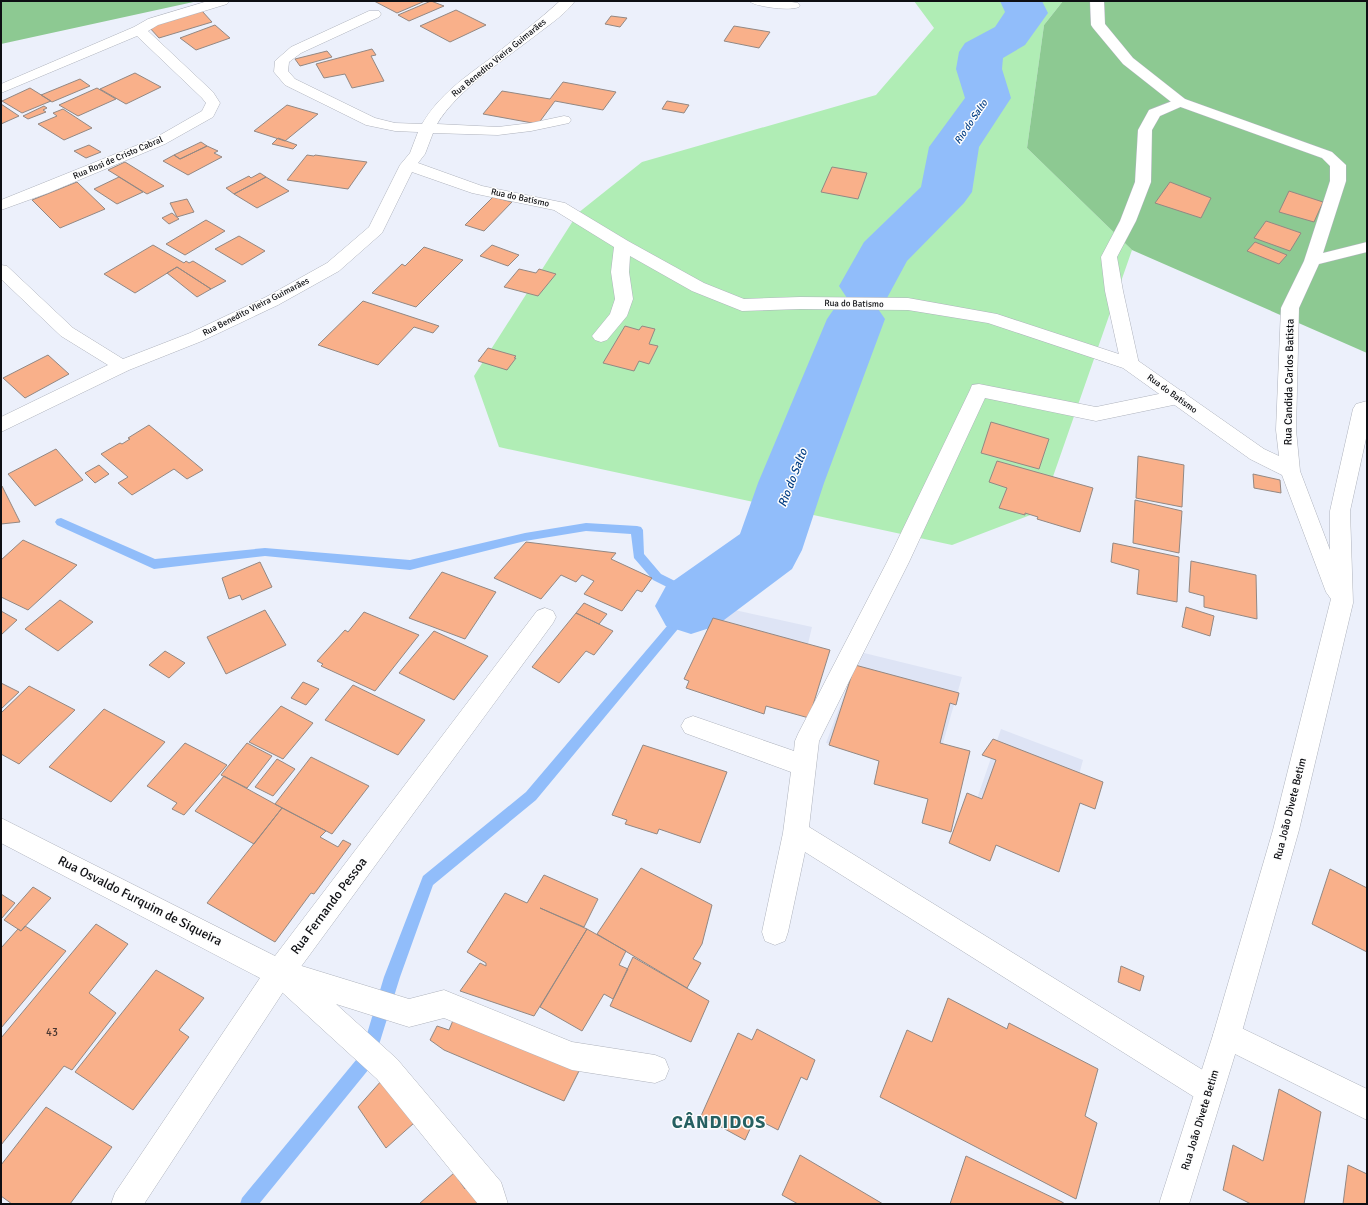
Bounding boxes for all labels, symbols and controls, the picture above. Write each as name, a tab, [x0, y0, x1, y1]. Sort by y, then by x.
street label: Rua Benedito Vieira Guimarães	[450, 16, 548, 100]
water label: Rio do Salto	[952, 97, 991, 146]
street label: Rua Rosi de Cristo Cabral	[71, 134, 165, 182]
street label: Rua do Batismo	[490, 186, 551, 210]
street label: Rua Benedito Vieira Guimarães	[201, 275, 311, 339]
street label: Rua do Batismo	[824, 298, 884, 310]
street label: Rua Candida Carlos Batista	[1281, 318, 1297, 445]
street label: Rua do Batismo	[1145, 372, 1200, 416]
water label: Rio do Salto	[775, 446, 811, 509]
street label: Rua João Divete Betim	[1271, 756, 1309, 861]
street label: Rua Osvaldo Furquim de Siqueira	[55, 853, 225, 949]
street label: Rua Fernando Pessoa	[287, 854, 371, 958]
house number: 43	[46, 1026, 58, 1039]
street label: Rua João Divete Betim	[1178, 1068, 1222, 1172]
district label: CÂNDIDOS	[672, 1111, 766, 1133]

